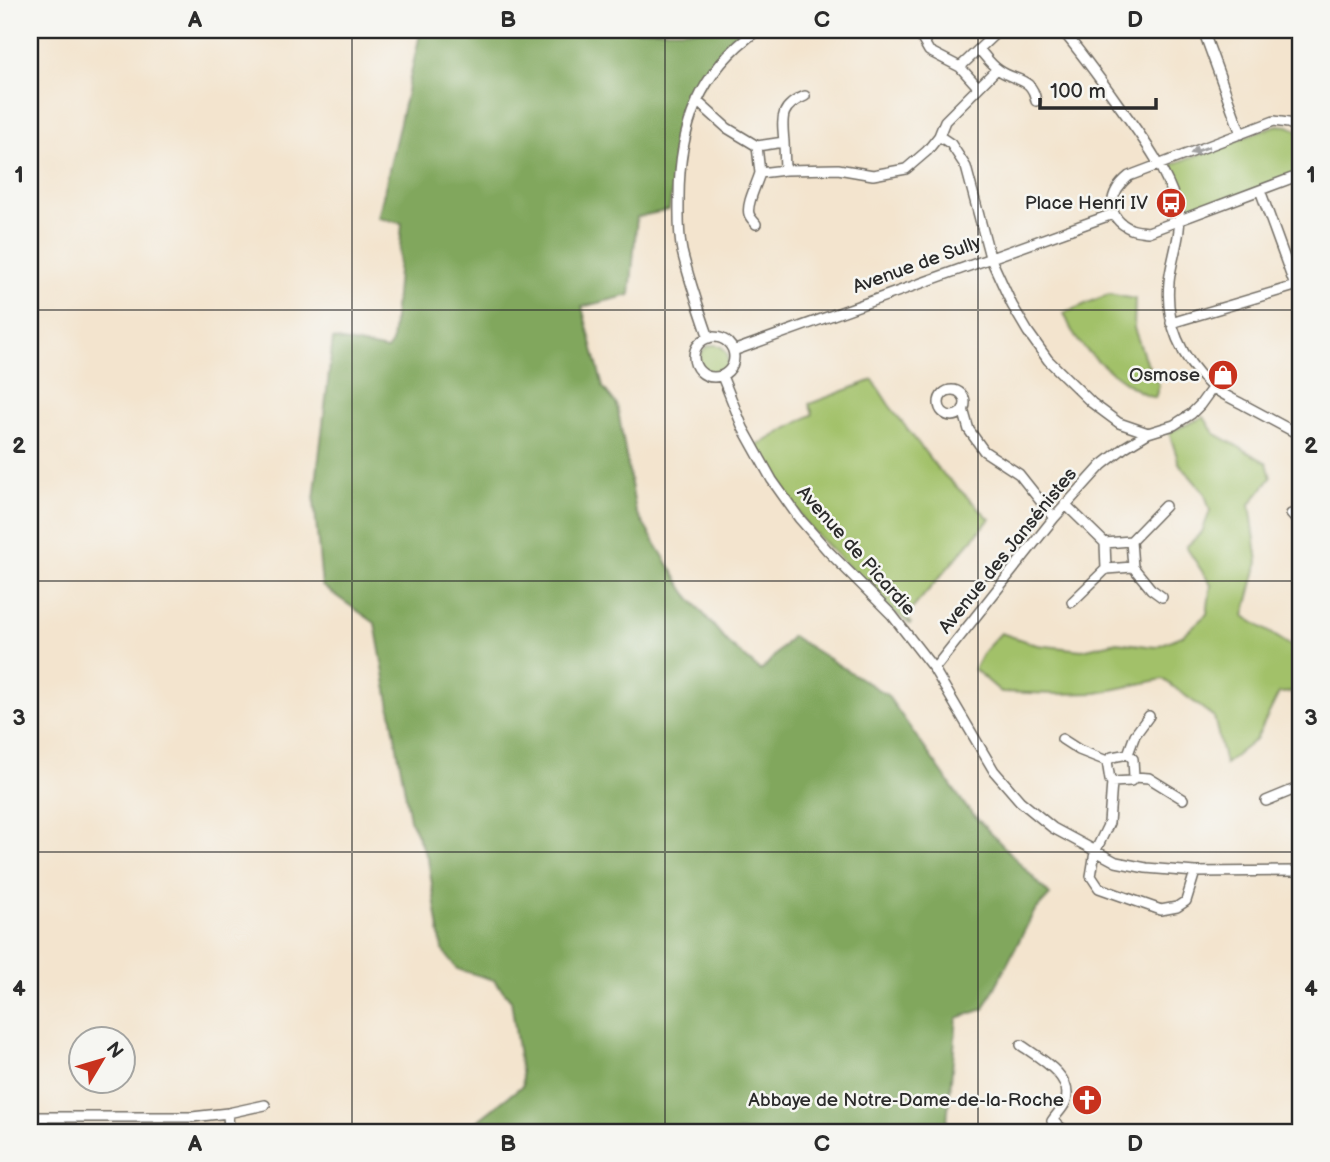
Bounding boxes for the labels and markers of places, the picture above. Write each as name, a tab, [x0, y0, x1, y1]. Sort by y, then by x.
bus stop icon: Place Henri IV	[1154, 186, 1188, 220]
place label: Place Henri IV	[1025, 192, 1148, 215]
shop icon: Osmose	[1206, 358, 1240, 392]
place label: Osmose	[1129, 364, 1200, 387]
church icon: Abbaye de Notre-Dame-de-la-Roche	[1070, 1083, 1104, 1117]
place label: Abbaye de Notre-Dame-de-la-Roche	[748, 1089, 1064, 1112]

